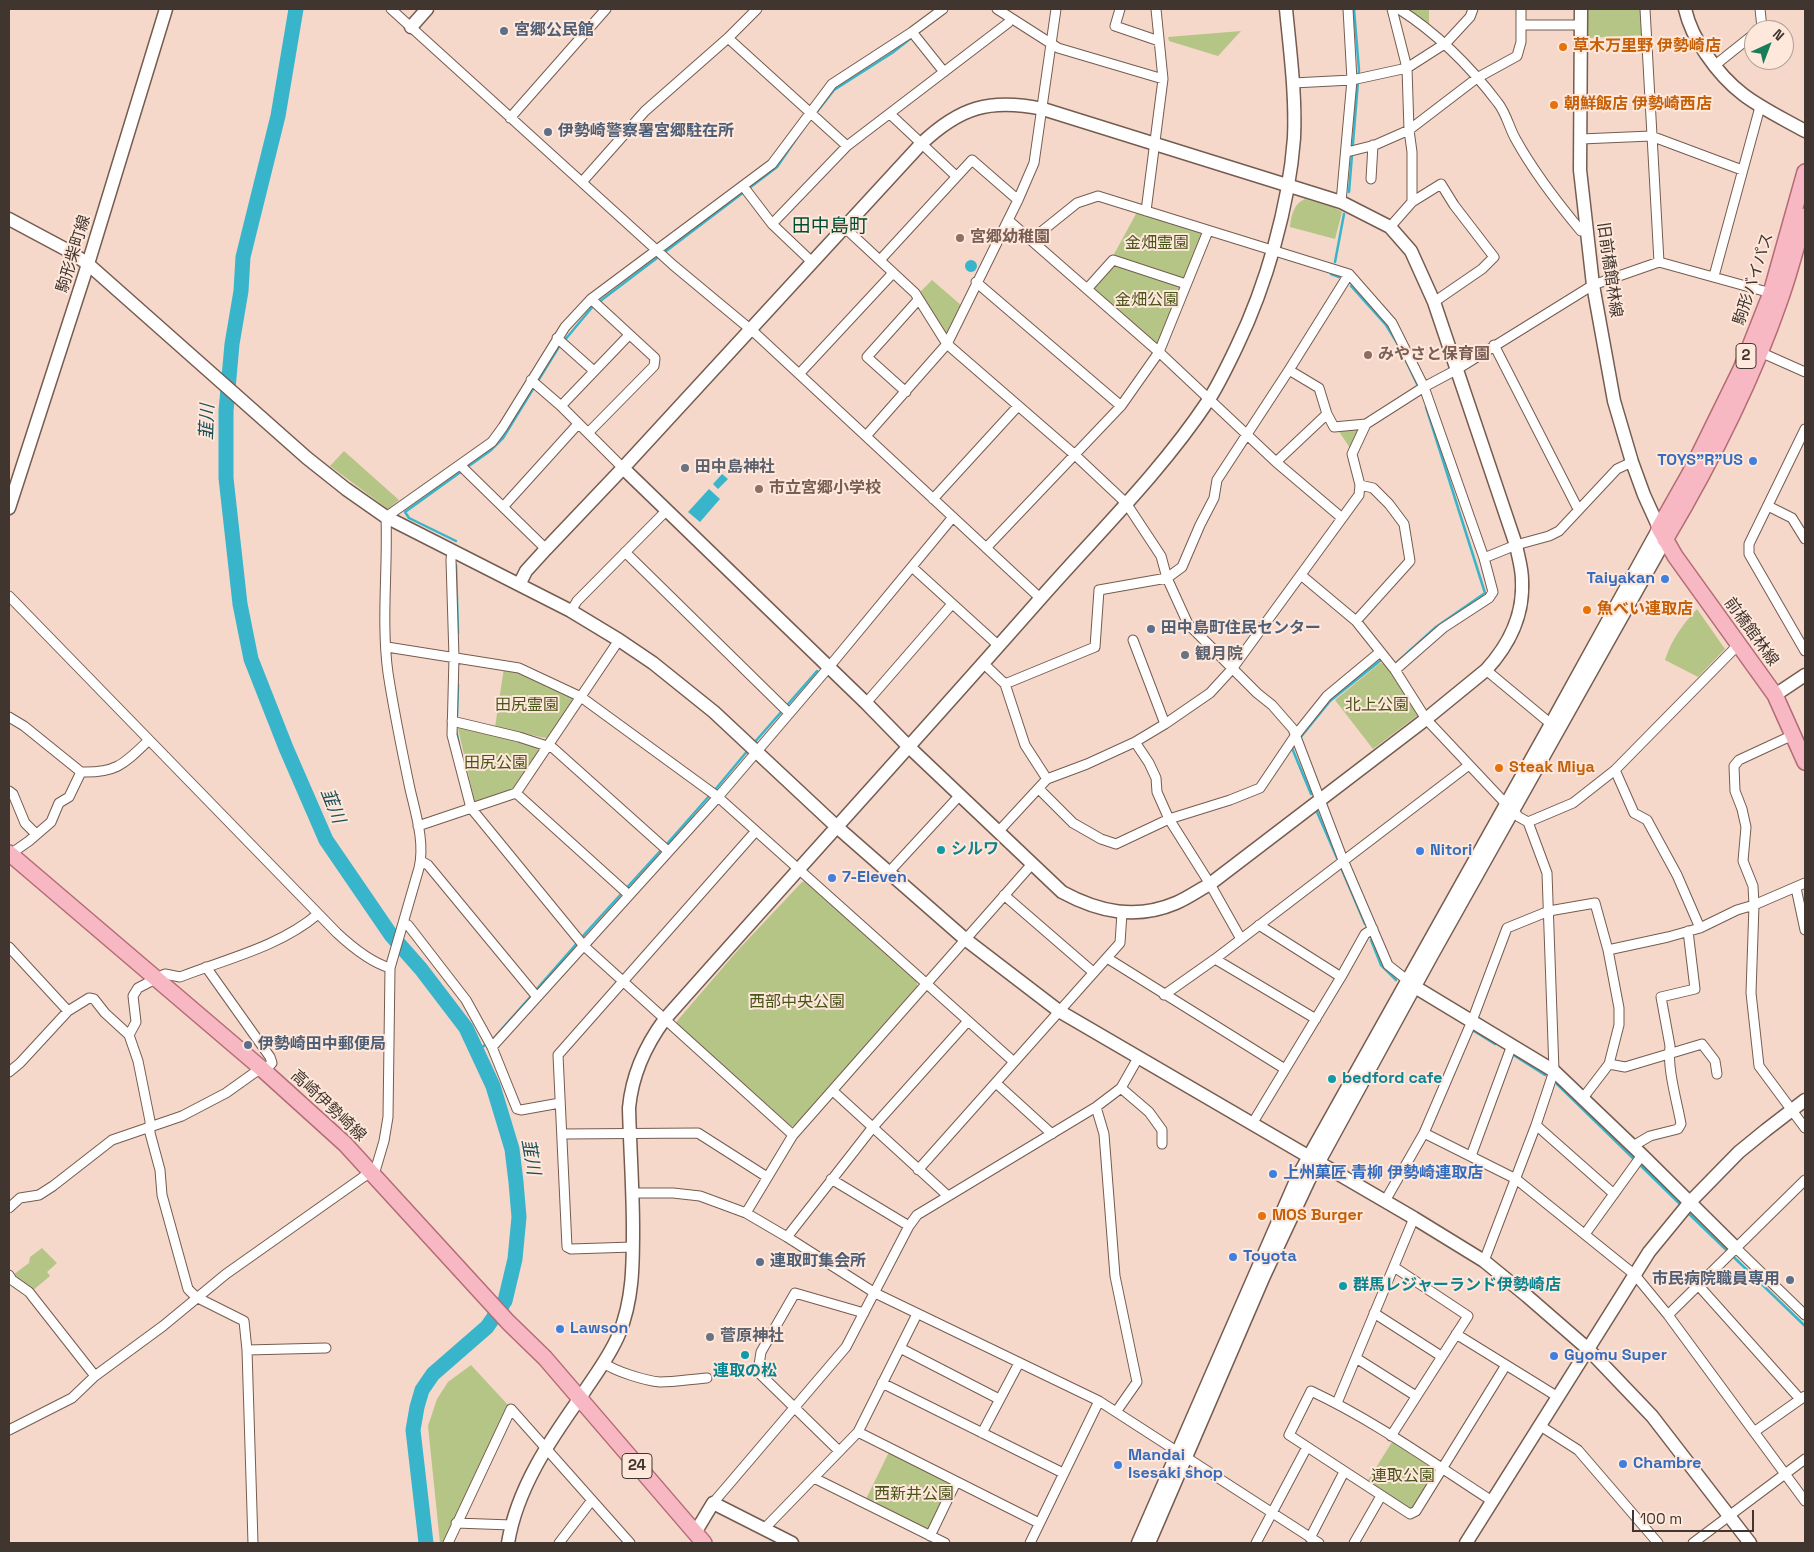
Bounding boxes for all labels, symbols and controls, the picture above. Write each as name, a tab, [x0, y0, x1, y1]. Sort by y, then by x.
north arrow	[1744, 20, 1794, 70]
place label: 宮郷公民館	[514, 21, 594, 41]
marker: 宮郷公民館	[498, 25, 510, 37]
text: N	[1769, 25, 1788, 45]
place label: 草木万里野 伊勢崎店	[1573, 37, 1721, 57]
marker: 草木万里野 伊勢崎店	[1557, 41, 1569, 53]
place label: 朝鮮飯店 伊勢崎西店	[1564, 95, 1712, 115]
marker: 朝鮮飯店 伊勢崎西店	[1548, 99, 1560, 111]
place label: 伊勢崎警察署宮郷駐在所	[558, 122, 734, 142]
marker: 伊勢崎警察署宮郷駐在所	[542, 126, 554, 138]
street label: 駒形柴町線	[53, 213, 95, 295]
district label: 田中島町	[792, 216, 868, 238]
street label: 旧前橋館林線	[1593, 221, 1625, 319]
place label: 宮郷幼稚園	[970, 228, 1050, 248]
street label: 駒形バイパス	[1730, 230, 1778, 328]
marker: 宮郷幼稚園	[954, 232, 966, 244]
park label: 金畑霊園	[1125, 234, 1189, 254]
park label: 金畑公園	[1115, 291, 1179, 311]
road number: 2	[1736, 344, 1756, 368]
place label: みやさと保育園	[1378, 345, 1490, 365]
marker: みやさと保育園	[1362, 349, 1374, 361]
water label: 韮川	[197, 404, 219, 440]
place label: TOYS"R"US	[1657, 451, 1743, 471]
marker: TOYS"R"US	[1747, 455, 1759, 467]
place label: 田中島神社	[695, 458, 775, 478]
marker: 田中島神社	[679, 462, 691, 474]
place label: 市立宮郷小学校	[769, 479, 881, 499]
marker: 市立宮郷小学校	[753, 483, 765, 495]
place label: Taiyakan	[1586, 569, 1655, 589]
marker: Taiyakan	[1659, 573, 1671, 585]
street label: 前橋館林線	[1720, 594, 1782, 670]
place label: 魚べい連取店	[1597, 600, 1693, 620]
marker: 魚べい連取店	[1581, 604, 1593, 616]
place label: 田中島町住民センター	[1161, 619, 1321, 639]
marker: 田中島町住民センター	[1145, 623, 1157, 635]
place label: 観月院	[1195, 645, 1243, 665]
marker: 観月院	[1179, 649, 1191, 661]
park label: 田尻霊園	[495, 696, 559, 716]
park label: 北上公園	[1345, 696, 1409, 716]
park label: 田尻公園	[464, 754, 528, 774]
place label: Steak Miya	[1509, 758, 1595, 778]
marker: Steak Miya	[1493, 762, 1505, 774]
water label: 韮川	[315, 785, 349, 827]
place label: シルワ	[951, 840, 999, 860]
place label: Nitori	[1430, 841, 1472, 861]
marker: シルワ	[935, 844, 947, 856]
marker: Nitori	[1414, 845, 1426, 857]
place label: 7-Eleven	[842, 868, 907, 888]
marker: 7-Eleven	[826, 872, 838, 884]
park label: 西部中央公園	[749, 993, 845, 1013]
place label: 伊勢崎田中郵便局	[258, 1035, 386, 1055]
marker: 伊勢崎田中郵便局	[242, 1039, 254, 1051]
street label: 高崎伊勢崎線	[286, 1066, 370, 1146]
place label: bedford cafe	[1342, 1069, 1442, 1089]
marker: bedford cafe	[1326, 1073, 1338, 1085]
water label: 韮川	[516, 1137, 544, 1177]
place label: 上州菓匠 青柳 伊勢崎連取店	[1283, 1164, 1483, 1184]
marker: 上州菓匠 青柳 伊勢崎連取店	[1267, 1168, 1279, 1180]
place label: MOS Burger	[1272, 1206, 1363, 1226]
marker: MOS Burger	[1256, 1210, 1268, 1222]
place label: Toyota	[1243, 1247, 1297, 1267]
marker: Toyota	[1227, 1251, 1239, 1263]
place label: 連取町集会所	[770, 1252, 866, 1272]
marker: 連取町集会所	[754, 1256, 766, 1268]
place label: 市民病院職員専用	[1652, 1270, 1780, 1290]
marker: 市民病院職員専用	[1784, 1274, 1796, 1286]
place label: 群馬レジャーランド伊勢崎店	[1353, 1276, 1561, 1296]
marker: 群馬レジャーランド伊勢崎店	[1337, 1280, 1349, 1292]
place label: Lawson	[570, 1319, 628, 1339]
marker: Lawson	[554, 1323, 566, 1335]
place label: 菅原神社	[720, 1327, 784, 1347]
marker: 菅原神社	[704, 1331, 716, 1343]
place label: Gyomu Super	[1564, 1346, 1667, 1366]
marker: 連取の松	[739, 1349, 751, 1361]
marker: Gyomu Super	[1548, 1350, 1560, 1362]
place label: 連取の松	[713, 1362, 777, 1382]
place label: Mandai Isesaki shop	[1128, 1446, 1223, 1484]
road number: 24	[622, 1454, 652, 1478]
place label: Chambre	[1633, 1454, 1702, 1474]
marker: Chambre	[1617, 1458, 1629, 1470]
marker: Mandai Isesaki shop	[1112, 1459, 1124, 1471]
park label: 連取公園	[1371, 1467, 1435, 1487]
park label: 西新井公園	[874, 1485, 954, 1505]
scale bar	[1634, 1500, 1756, 1532]
text: 100 m	[1640, 1509, 1682, 1528]

